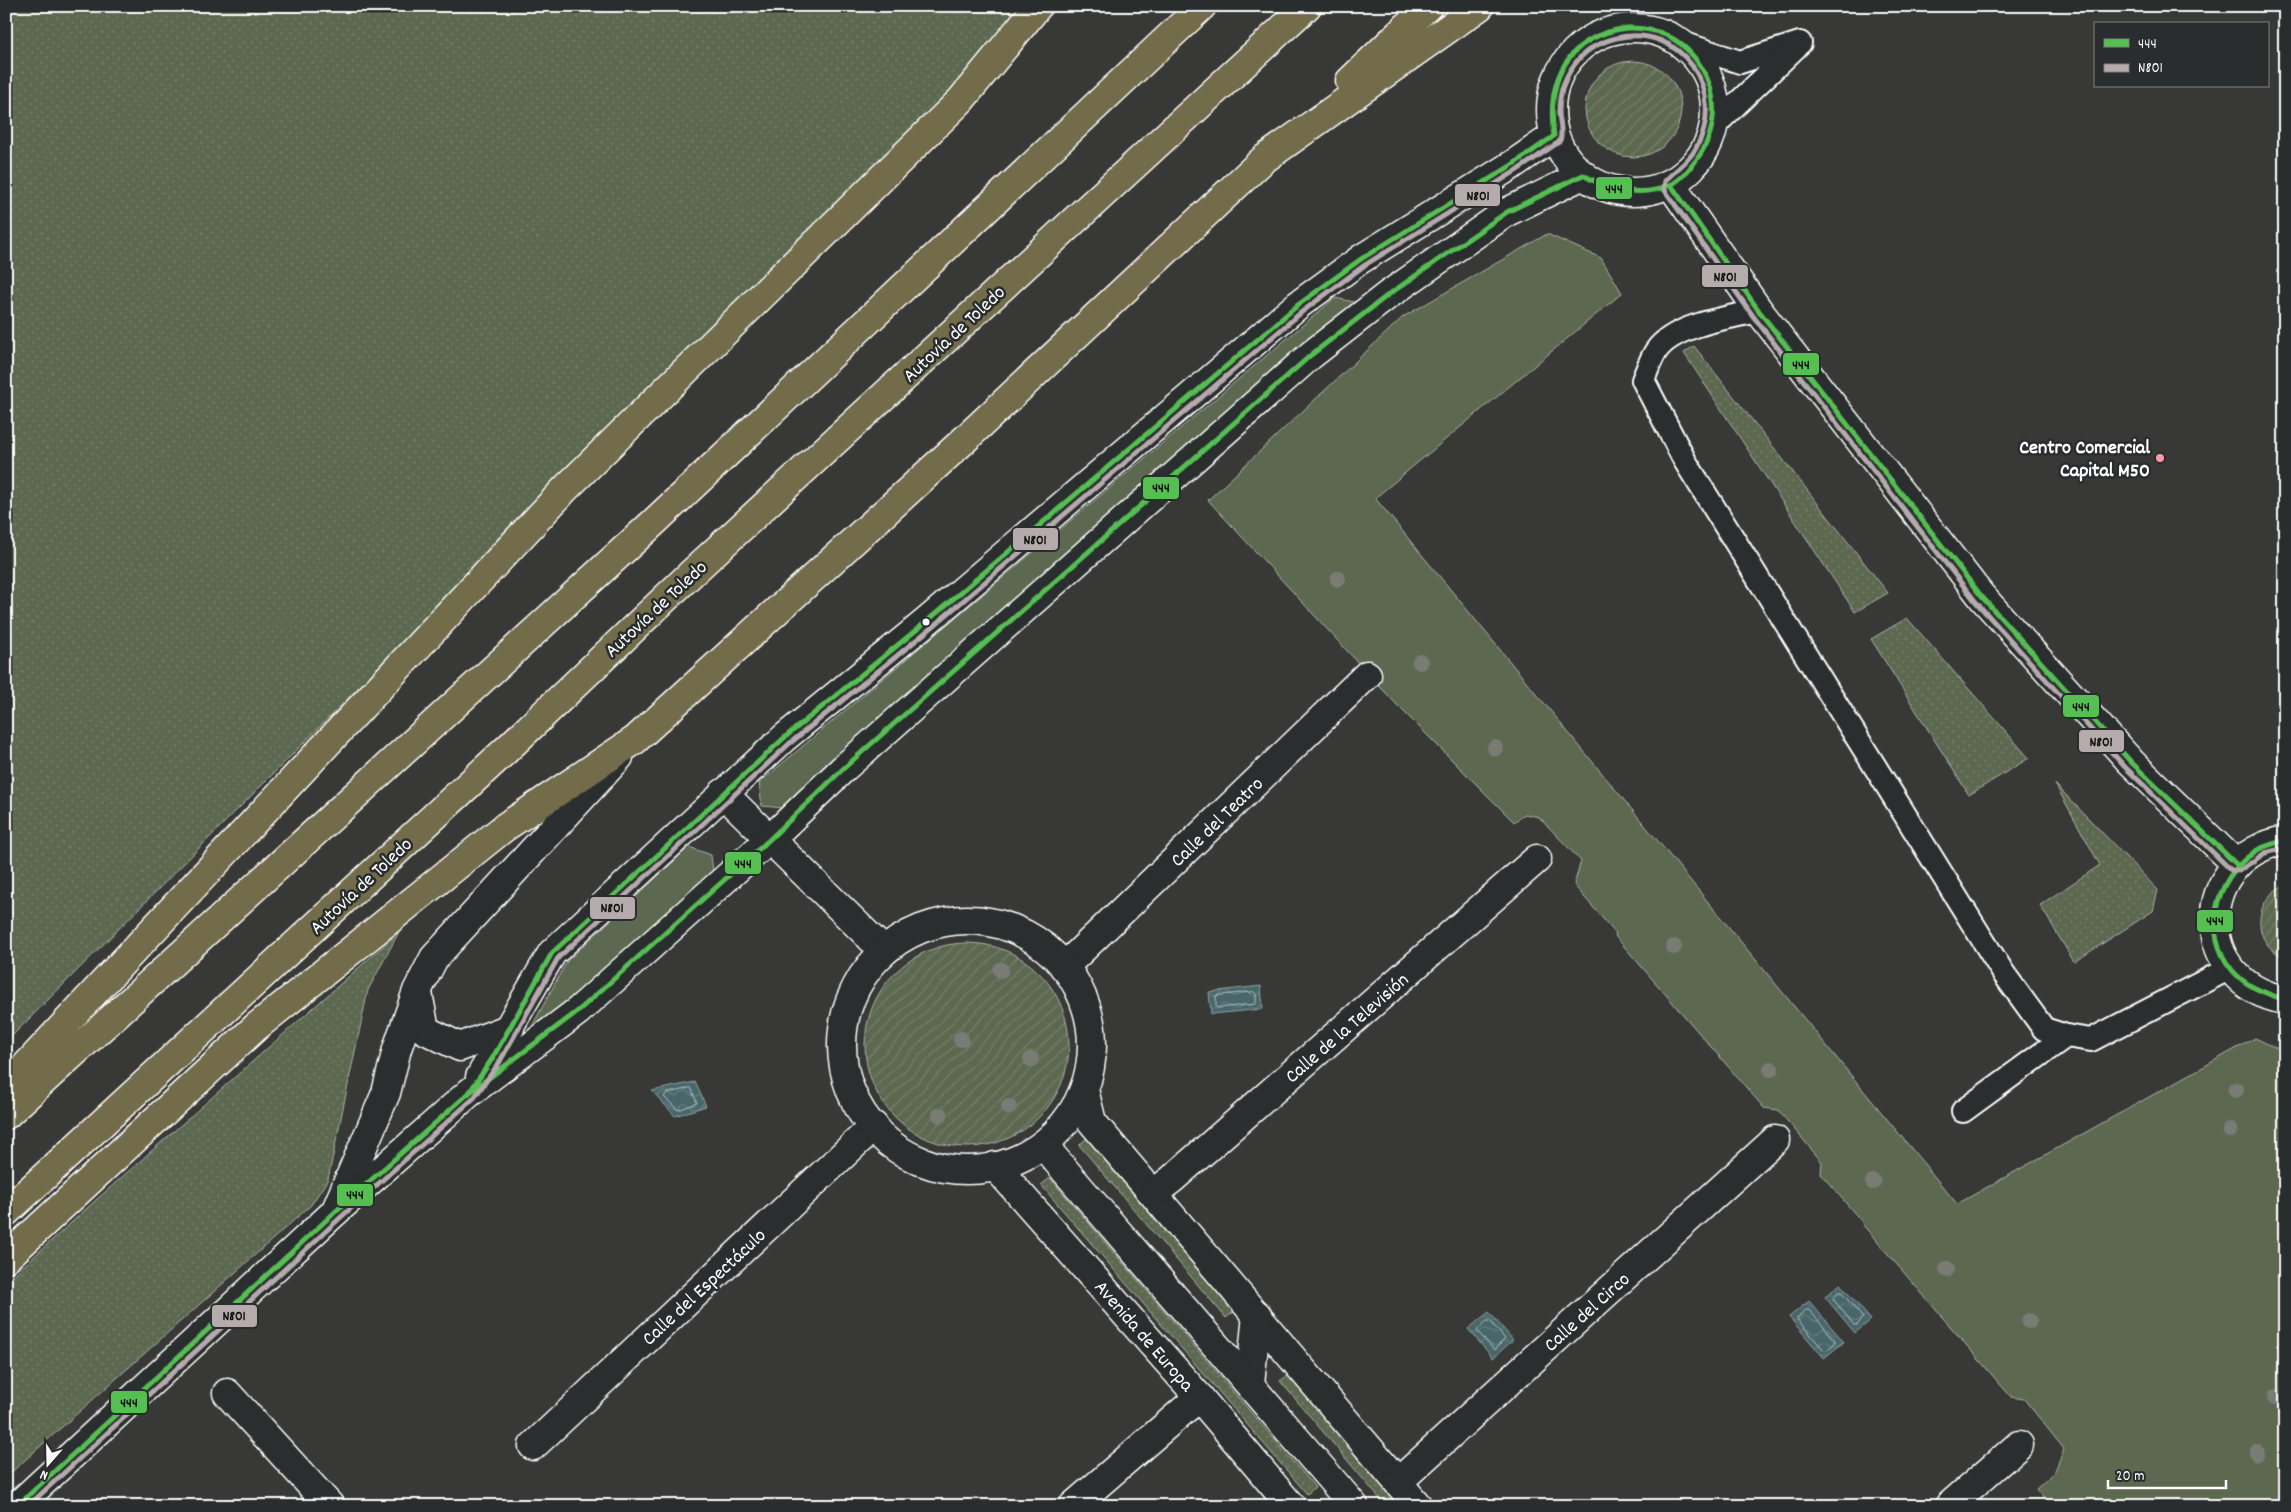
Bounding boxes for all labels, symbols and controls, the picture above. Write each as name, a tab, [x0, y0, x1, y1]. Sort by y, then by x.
legend	[2094, 22, 2268, 88]
text: 444	[2138, 34, 2157, 56]
text: N801	[2138, 58, 2163, 80]
line badge: 444	[1595, 176, 1633, 200]
text: 444	[1605, 180, 1623, 200]
line badge: N801	[1454, 183, 1501, 207]
text: N801	[1466, 187, 1490, 207]
line badge: N801	[1701, 264, 1749, 288]
text: N801	[1713, 268, 1737, 288]
street label: Autovía de Toledo	[897, 280, 1013, 390]
line badge: 444	[1782, 352, 1820, 376]
text: 444	[1792, 356, 1810, 376]
place label: Centro Comercial Capital M50	[2019, 435, 2150, 486]
marker: Centro Comercial Capital M50	[2154, 452, 2166, 464]
line badge: 444	[1142, 476, 1180, 500]
text: 444	[1152, 479, 1170, 499]
line badge: N801	[1012, 527, 1059, 551]
text: N801	[1023, 531, 1047, 551]
street label: Autovía de Toledo	[599, 555, 715, 665]
unlabelled marker	[921, 617, 931, 627]
line badge: 444	[2062, 694, 2100, 718]
text: 444	[2072, 698, 2090, 718]
line badge: N801	[2078, 729, 2125, 753]
text: N801	[2089, 733, 2113, 753]
street label: Calle del Teatro	[1165, 771, 1271, 875]
street label: Autovía de Toledo	[304, 832, 420, 942]
line badge: 444	[724, 851, 762, 875]
text: 444	[734, 855, 752, 875]
line badge: N801	[589, 896, 636, 920]
text: N801	[600, 899, 624, 919]
line badge: 444	[2196, 909, 2234, 933]
text: 444	[2206, 912, 2224, 932]
street label: Calle de la Televisión	[1280, 967, 1416, 1091]
line badge: 444	[336, 1183, 374, 1207]
text: 444	[346, 1186, 364, 1206]
street label: Calle del Espectáculo	[637, 1223, 774, 1353]
street label: Calle del Circo	[1539, 1267, 1637, 1360]
street label: Avenida de Europa	[1086, 1275, 1200, 1399]
line badge: N801	[211, 1304, 258, 1328]
text: N801	[222, 1307, 246, 1327]
line badge: 444	[110, 1390, 148, 1414]
text: 444	[120, 1394, 138, 1414]
north arrow	[22, 1440, 72, 1490]
scale bar	[2108, 1457, 2226, 1489]
text: N	[37, 1464, 51, 1485]
text: 20 m	[2116, 1466, 2144, 1488]

